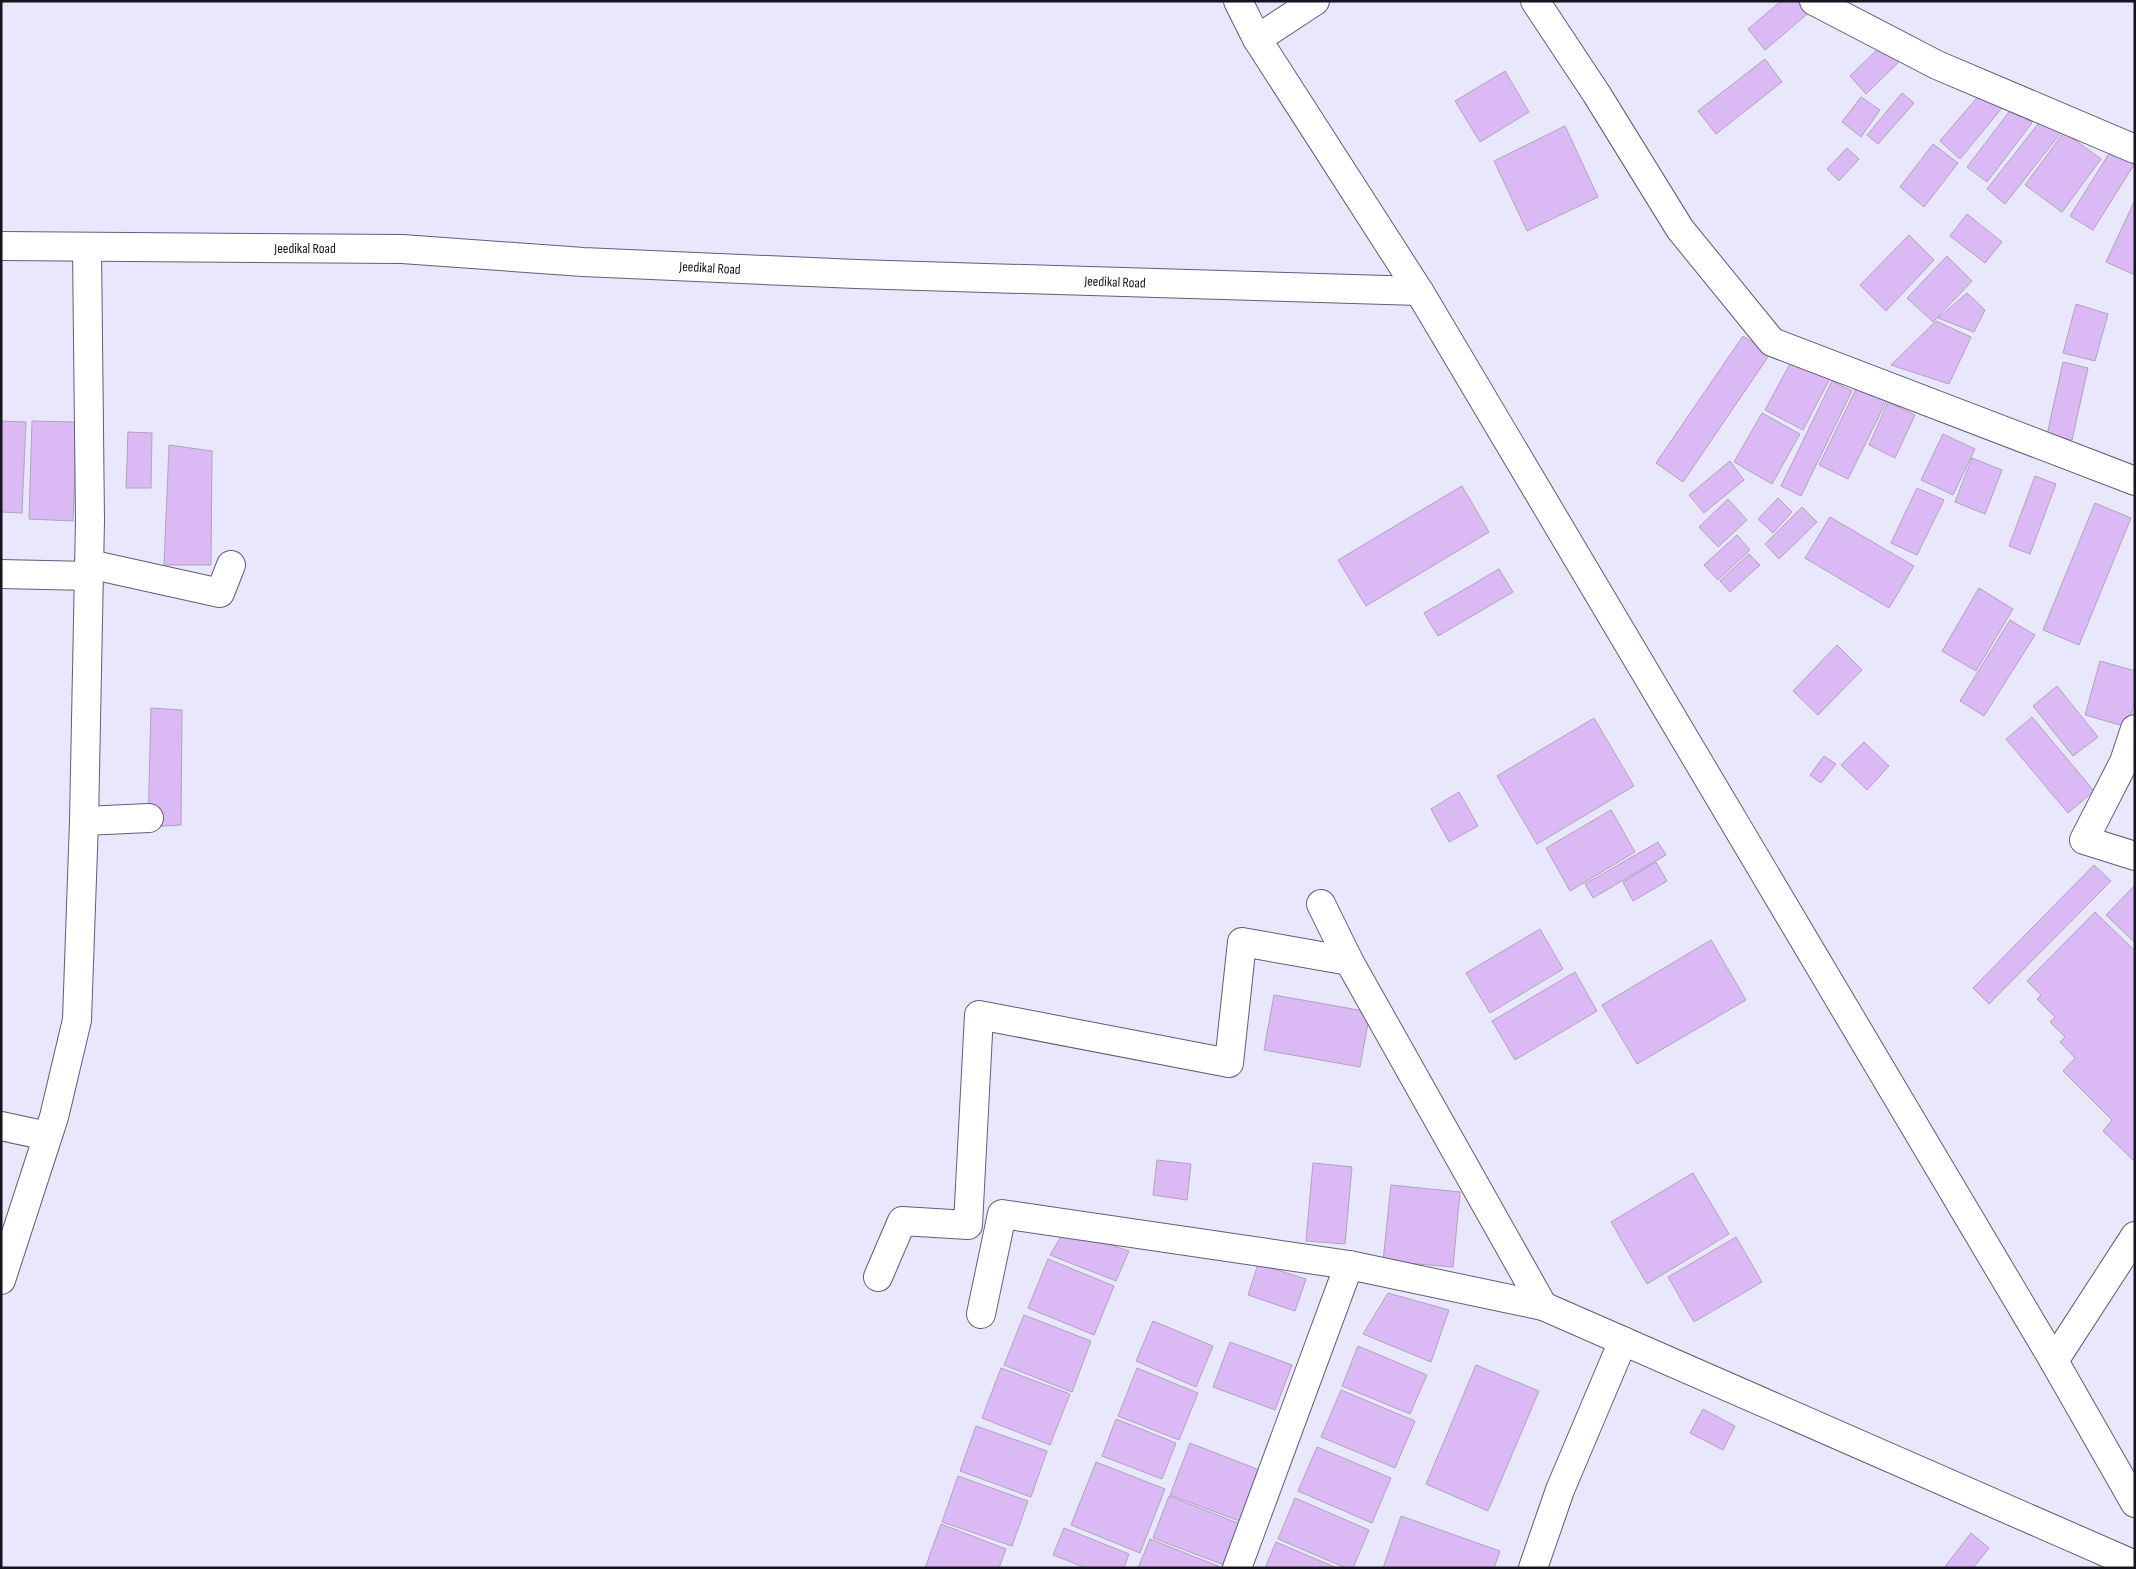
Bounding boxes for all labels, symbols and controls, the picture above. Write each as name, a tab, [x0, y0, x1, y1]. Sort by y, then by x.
street label: Jeedikal Road	[273, 240, 336, 257]
street label: Jeedikal Road	[678, 258, 741, 278]
street label: Jeedikal Road	[1083, 272, 1146, 292]

